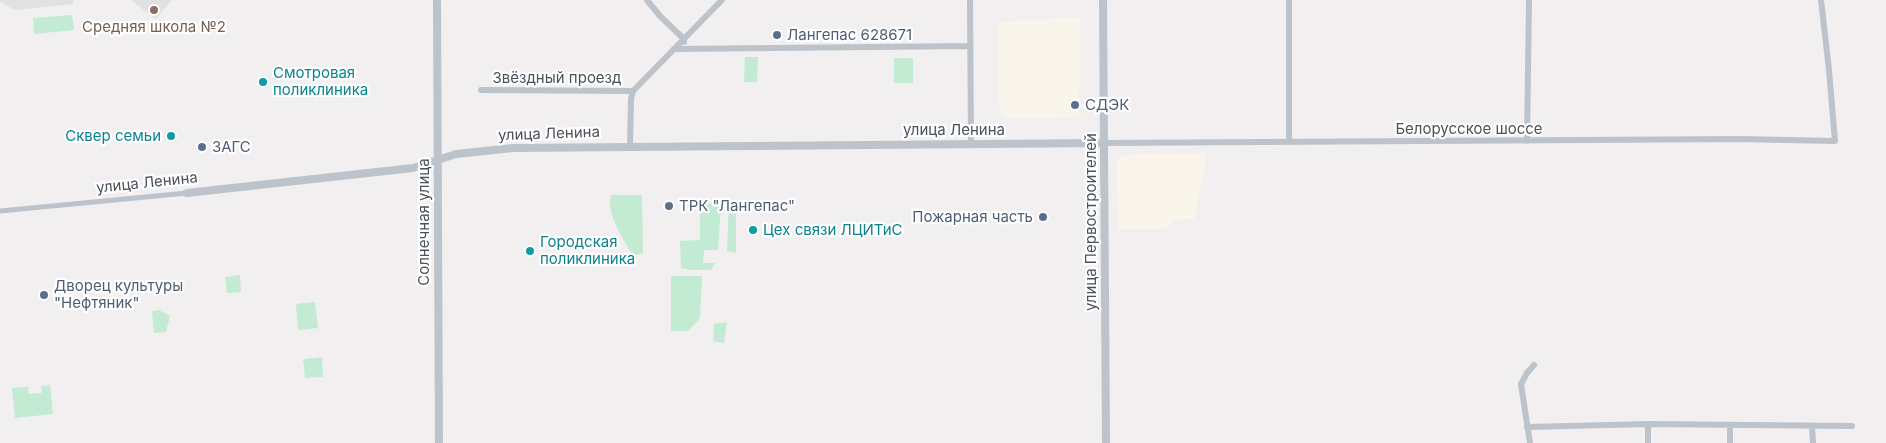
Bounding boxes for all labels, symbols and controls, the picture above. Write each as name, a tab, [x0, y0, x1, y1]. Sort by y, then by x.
marker: Средняя школа №2	[148, 4, 160, 16]
place label: Средняя школа №2	[82, 18, 226, 36]
place label: Лангепас 628671	[787, 26, 912, 44]
marker: Лангепас 628671	[771, 29, 783, 41]
place label: Смотровая поликлиника	[273, 64, 368, 99]
street label: Звёздный проезд	[493, 69, 621, 87]
marker: Смотровая поликлиника	[257, 76, 269, 88]
place label: СДЭК	[1085, 96, 1129, 114]
marker: СДЭК	[1069, 99, 1081, 111]
street label: Белорусское шоссе	[1395, 120, 1543, 138]
street label: улица Ленина	[903, 121, 1005, 139]
street label: улица Ленина	[498, 123, 600, 145]
place label: Сквер семьи	[65, 127, 161, 145]
marker: Сквер семьи	[165, 130, 177, 142]
street label: улица Первостроителей	[1082, 133, 1100, 311]
place label: ЗАГС	[212, 138, 251, 156]
marker: ЗАГС	[196, 141, 208, 153]
street label: Солнечная улица	[415, 158, 433, 286]
street label: улица Ленина	[95, 169, 199, 197]
place label: ТРК "Лангепас"	[679, 197, 795, 215]
marker: ТРК "Лангепас"	[663, 200, 675, 212]
place label: Пожарная часть	[912, 208, 1033, 226]
marker: Пожарная часть	[1037, 211, 1049, 223]
place label: Цех связи ЛЦИТиС	[763, 221, 902, 239]
marker: Цех связи ЛЦИТиС	[747, 224, 759, 236]
place label: Городская поликлиника	[540, 233, 635, 268]
marker: Городская поликлиника	[524, 245, 536, 257]
place label: Дворец культуры "Нефтяник"	[54, 277, 183, 312]
marker: Дворец культуры "Нефтяник"	[38, 289, 50, 301]

